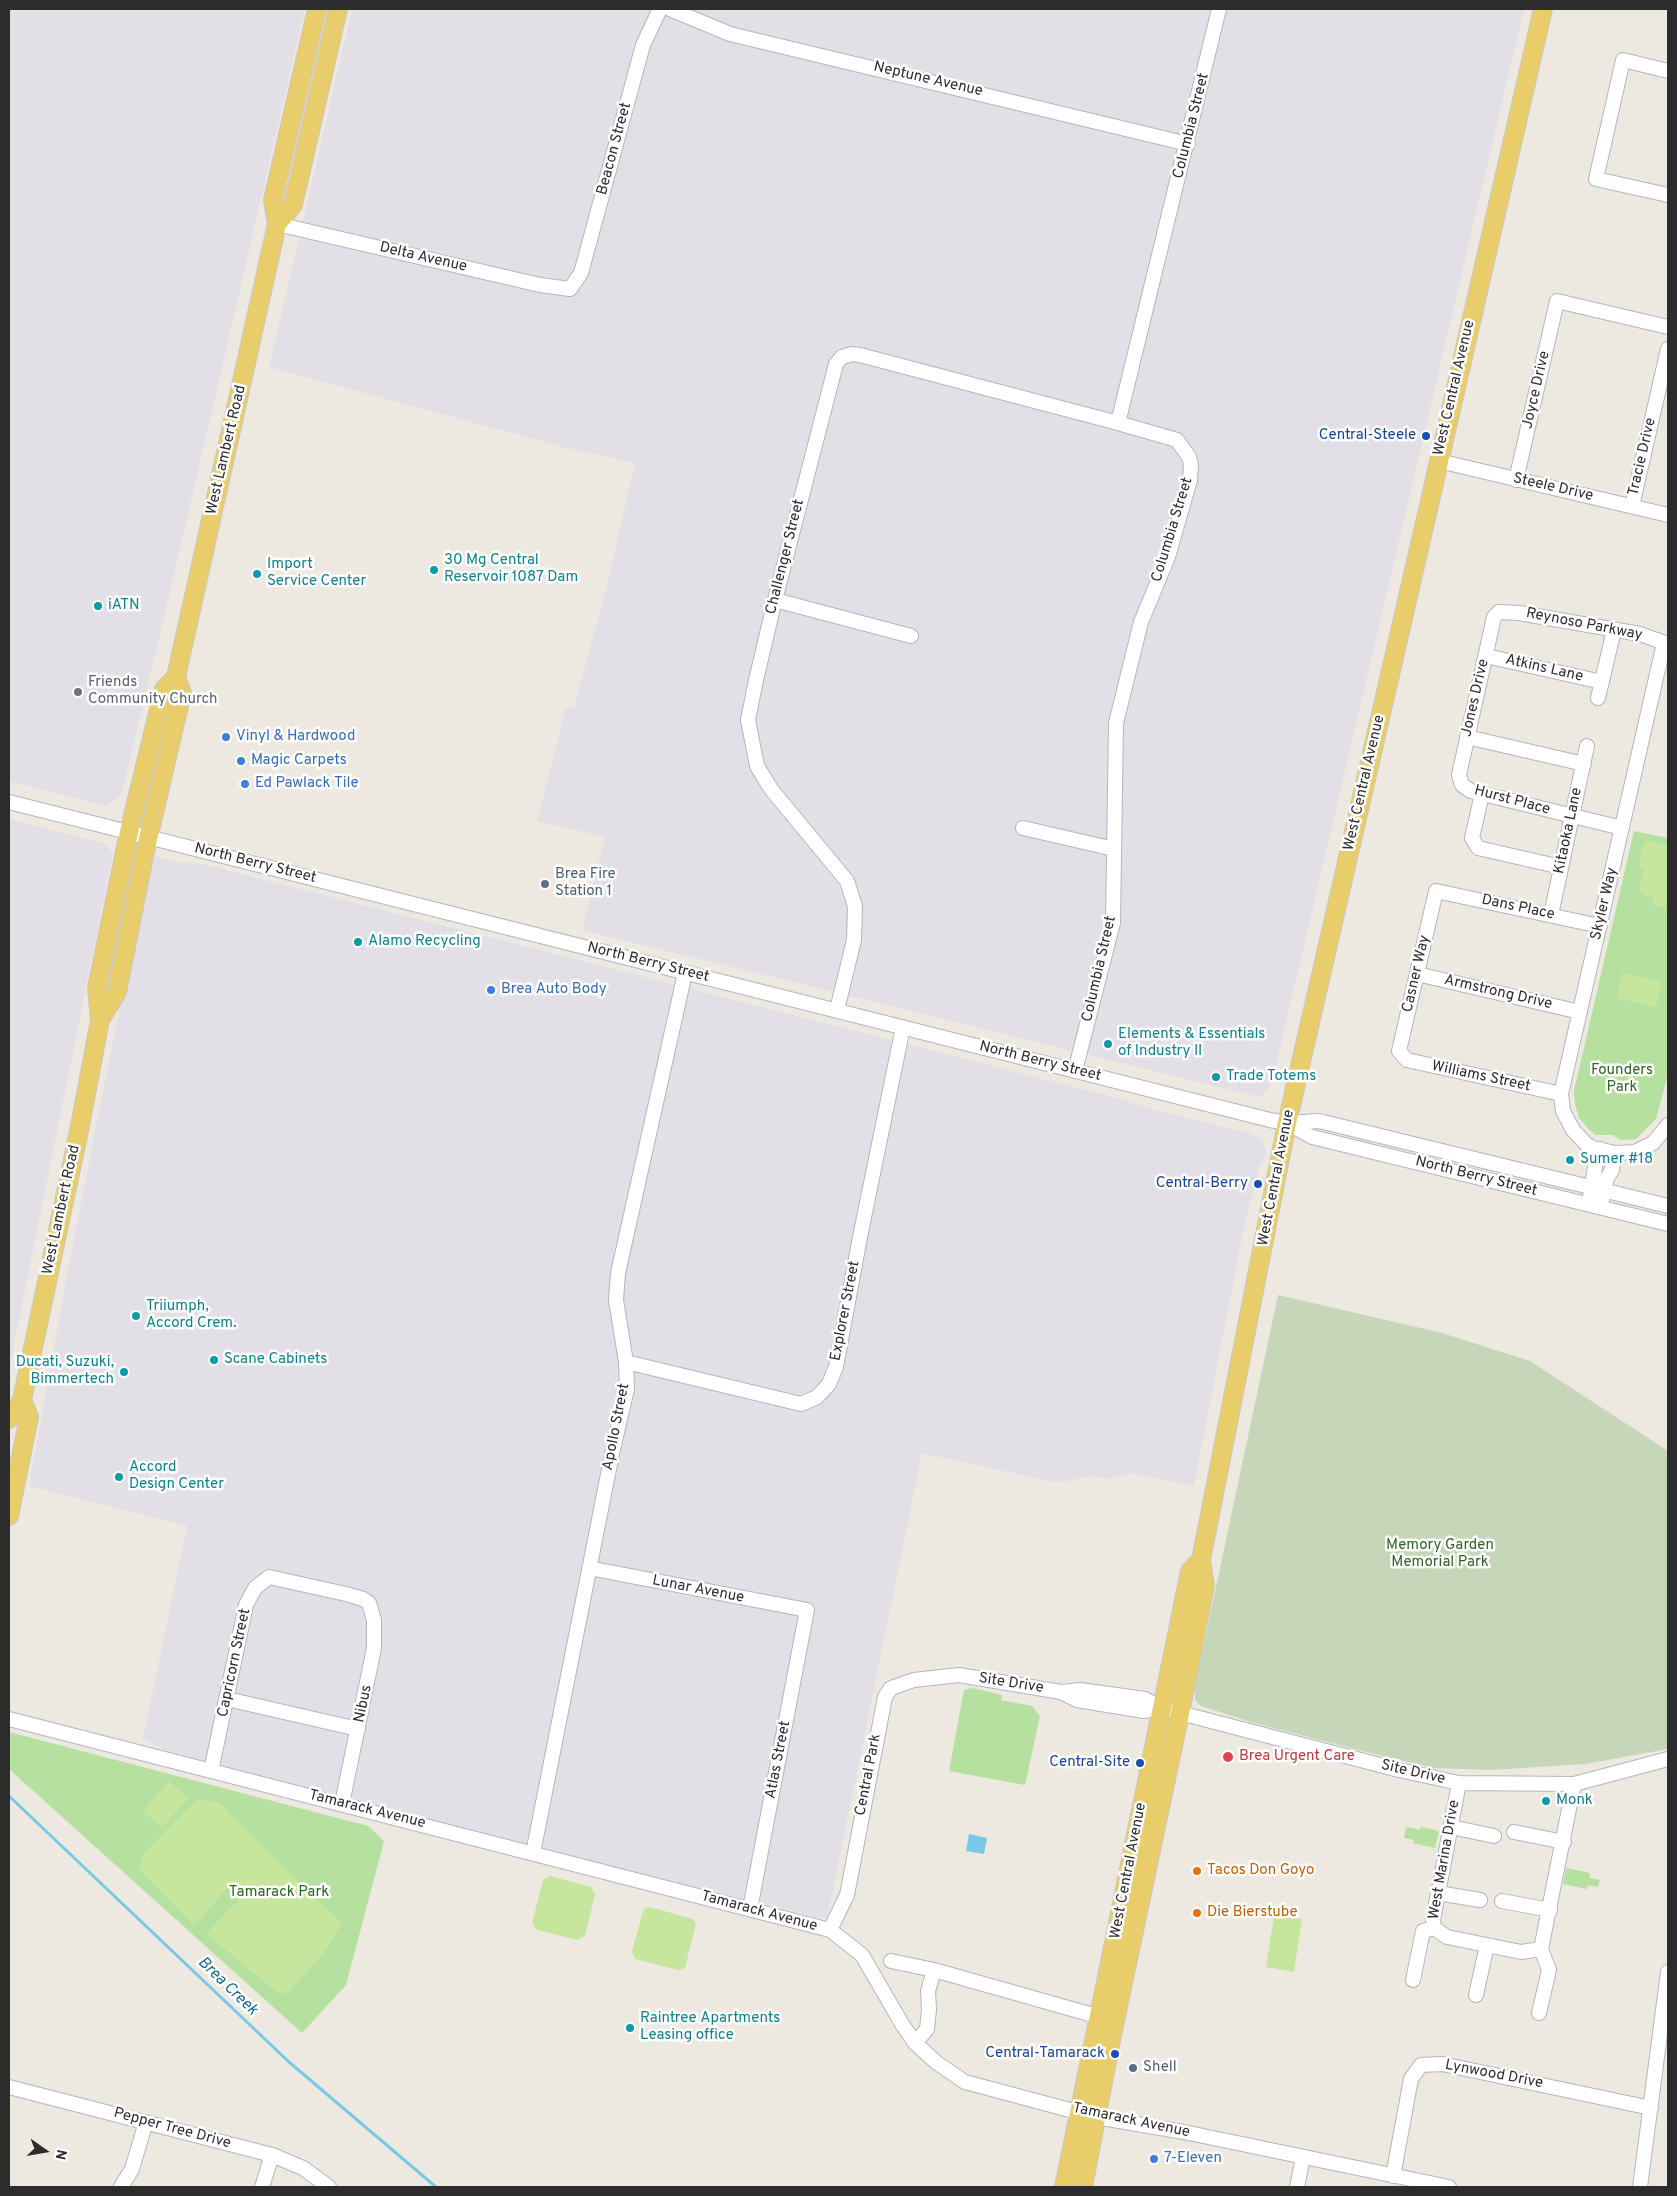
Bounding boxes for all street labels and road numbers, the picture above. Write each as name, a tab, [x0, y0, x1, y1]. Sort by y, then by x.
street label: Neptune Avenue	[872, 59, 984, 101]
street label: Columbia Street	[1170, 71, 1214, 181]
street label: Beacon Street	[594, 101, 636, 197]
street label: Delta Avenue	[378, 239, 468, 277]
street label: West Central Avenue	[1431, 318, 1479, 458]
street label: Joyce Drive	[1519, 349, 1555, 431]
street label: West Lambert Road	[203, 383, 251, 517]
street label: Tracie Drive	[1625, 416, 1661, 498]
street label: Steele Drive	[1511, 470, 1595, 506]
street label: Columbia Street	[1149, 476, 1197, 584]
street label: Challenger Street	[763, 498, 809, 616]
street label: Reynoso Parkway	[1524, 605, 1644, 645]
street label: Atkins Lane	[1503, 651, 1585, 687]
street label: Jones Drive	[1458, 657, 1494, 739]
street label: West Central Avenue	[1341, 713, 1389, 853]
street label: Hurst Place	[1472, 782, 1552, 820]
street label: Kitaoka Lane	[1551, 786, 1587, 876]
street label: North Berry Street	[192, 840, 318, 888]
street label: Skyler Way	[1588, 866, 1622, 942]
street label: Dans Place	[1480, 891, 1556, 925]
street label: Columbia Street	[1079, 914, 1121, 1024]
street label: Casner Way	[1399, 934, 1435, 1014]
street label: North Berry Street	[585, 939, 711, 987]
street label: Armstrong Drive	[1442, 972, 1554, 1014]
street label: North Berry Street	[977, 1038, 1103, 1086]
street label: Williams Street	[1430, 1058, 1532, 1096]
street label: West Central Avenue	[1255, 1108, 1299, 1248]
street label: West Lambert Road	[39, 1143, 85, 1277]
street label: North Berry Street	[1413, 1153, 1539, 1201]
street label: Explorer Street	[827, 1259, 865, 1363]
street label: Apollo Street	[600, 1382, 634, 1472]
street label: Lunar Avenue	[651, 1572, 745, 1608]
street label: Capricorn Street	[215, 1607, 255, 1719]
street label: Site Drive	[977, 1670, 1045, 1698]
street label: Nibus	[351, 1683, 377, 1725]
street label: Atlas Street	[763, 1719, 795, 1801]
street label: Central Park	[852, 1732, 886, 1818]
street label: Site Drive	[1379, 1757, 1447, 1789]
street label: Tamarack Avenue	[307, 1787, 427, 1833]
street label: West Marina Drive	[1426, 1799, 1464, 1921]
street label: West Central Avenue	[1107, 1801, 1151, 1941]
street label: Tamarack Avenue	[699, 1888, 819, 1936]
street label: Lynwood Drive	[1443, 2057, 1545, 2093]
street label: Tamarack Avenue	[1071, 2100, 1191, 2142]
street label: Pepper Tree Drive	[111, 2105, 233, 2153]

